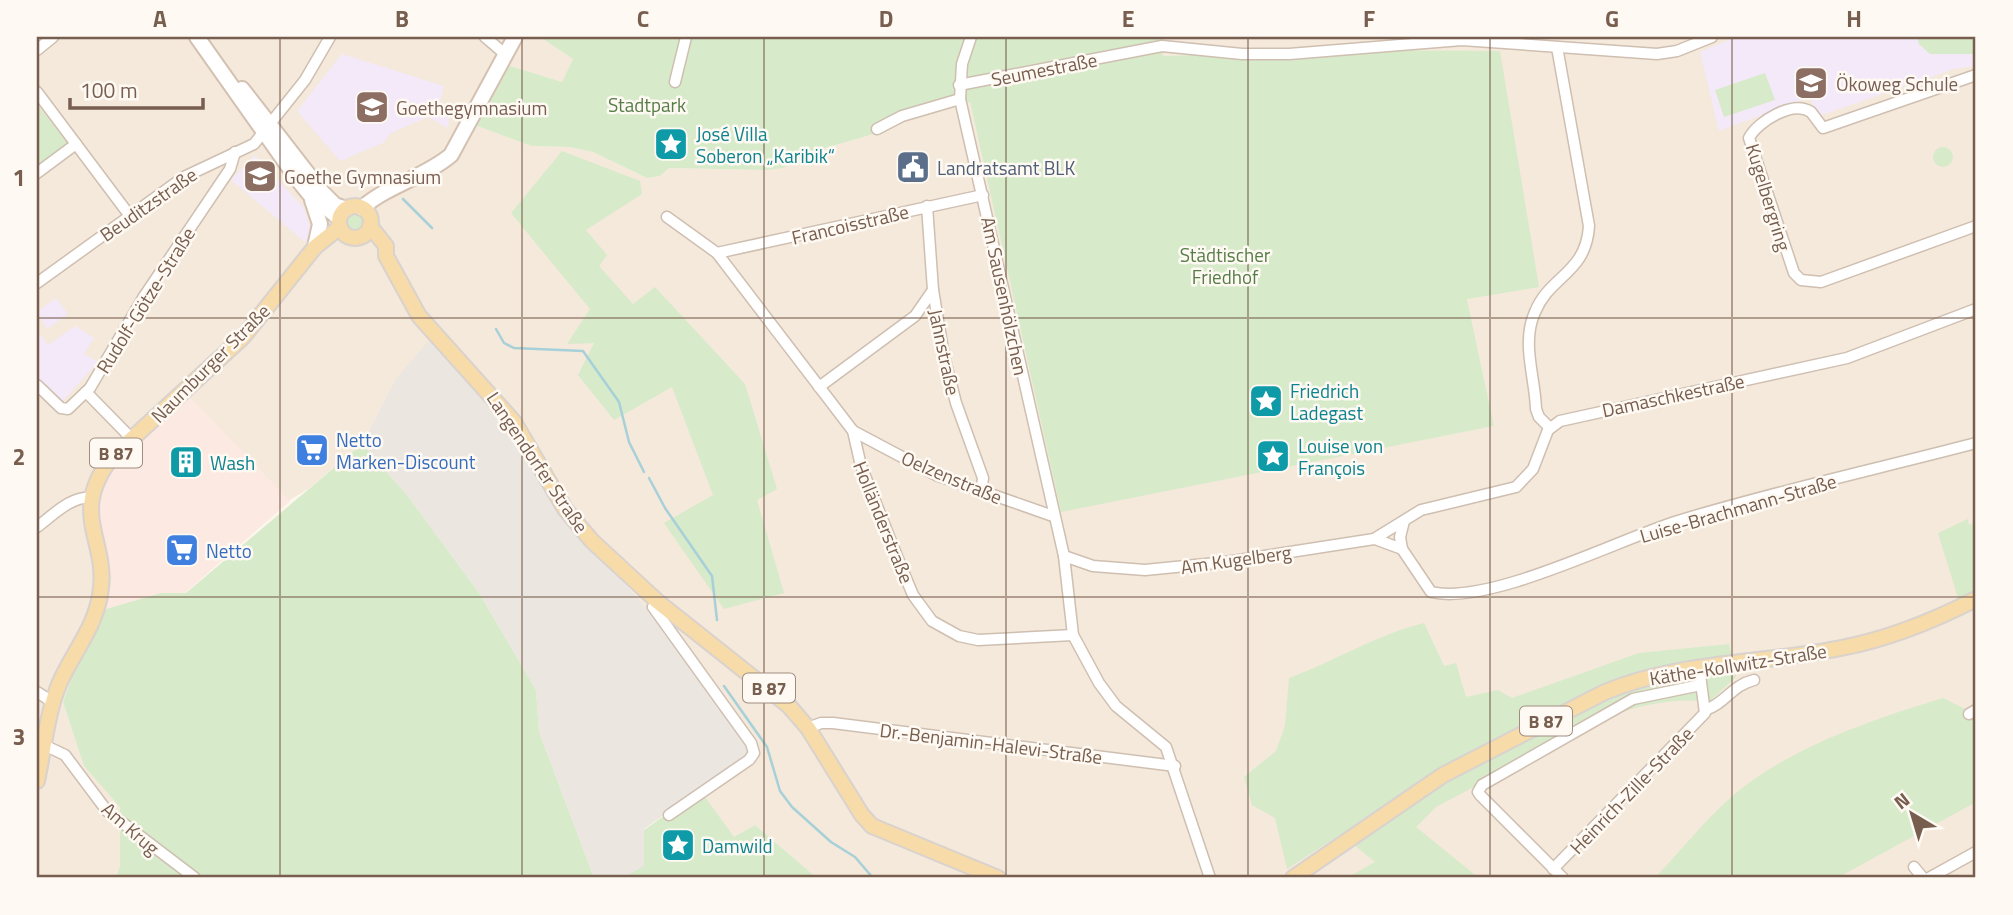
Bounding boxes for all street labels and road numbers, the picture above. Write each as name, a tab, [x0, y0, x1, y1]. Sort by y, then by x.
street label: Seumestraße	[988, 45, 1100, 93]
street label: Kugelbergring	[1739, 140, 1799, 254]
street label: Beuditzstraße	[93, 160, 203, 248]
street label: Francoisstraße	[789, 196, 911, 252]
street label: Am Sausenhölzchen	[974, 214, 1036, 378]
street label: Rudolf-Götze-Straße	[88, 221, 202, 379]
street label: Naumburger Straße	[144, 297, 276, 429]
street label: Jahnstraße	[922, 306, 968, 398]
street label: Damaschkestraße	[1599, 366, 1747, 424]
street label: Langendorfer Straße	[480, 386, 596, 538]
road number: B 87	[90, 438, 142, 467]
street label: Oelzenstraße	[897, 443, 1007, 511]
street label: Holländerstraße	[846, 456, 922, 588]
street label: Luise-Brachmann-Straße	[1636, 466, 1840, 550]
street label: Am Kugelberg	[1179, 537, 1293, 581]
street label: Käthe-Kollwitz-Straße	[1647, 636, 1829, 692]
road number: B 87	[743, 674, 795, 702]
road number: B 87	[1520, 706, 1572, 736]
street label: Dr.-Benjamin-Halevi-Straße	[878, 715, 1104, 771]
street label: Heinrich-Zille-Straße	[1562, 720, 1700, 860]
street label: Am Krug	[96, 795, 167, 862]

